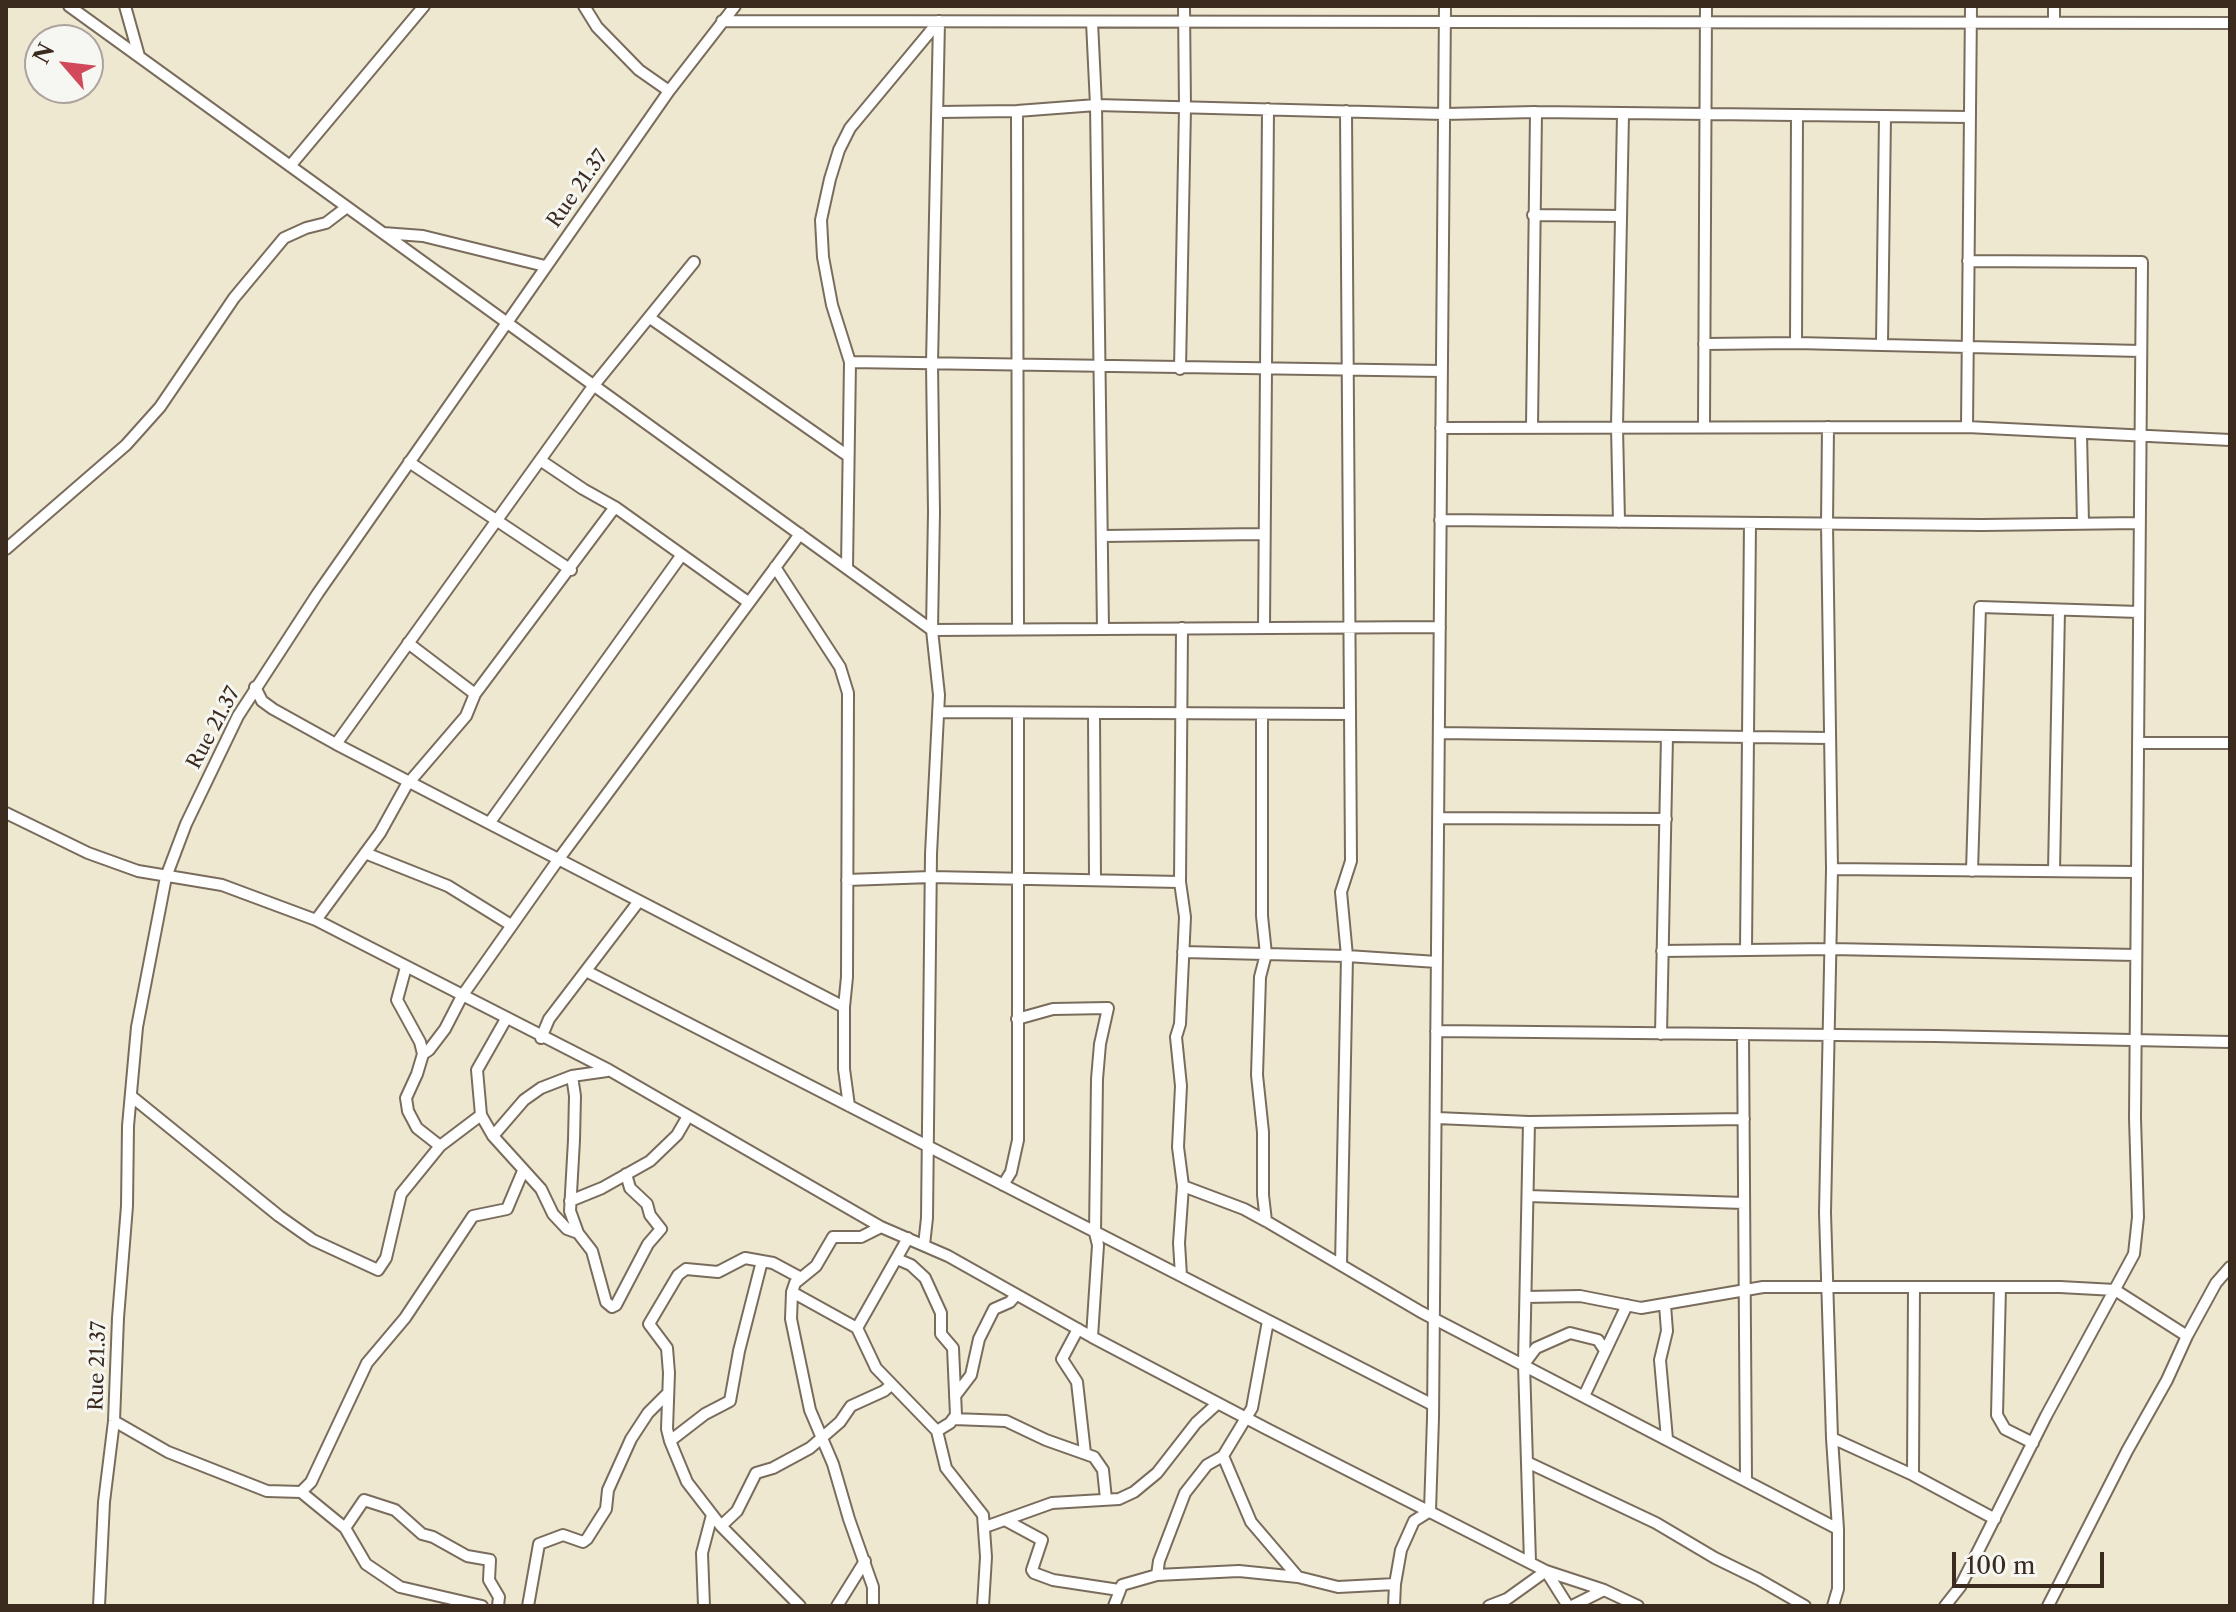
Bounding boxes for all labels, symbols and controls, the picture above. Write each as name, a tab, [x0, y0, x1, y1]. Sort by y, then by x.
north arrow	[24, 24, 104, 104]
text: N	[28, 39, 61, 68]
street label: Rue 21.37	[543, 145, 613, 233]
street label: Rue 21.37	[182, 683, 246, 773]
street label: Rue 21.37	[84, 1321, 112, 1411]
scale bar	[1956, 1536, 2108, 1586]
text: 100 m	[1966, 1551, 2035, 1580]

